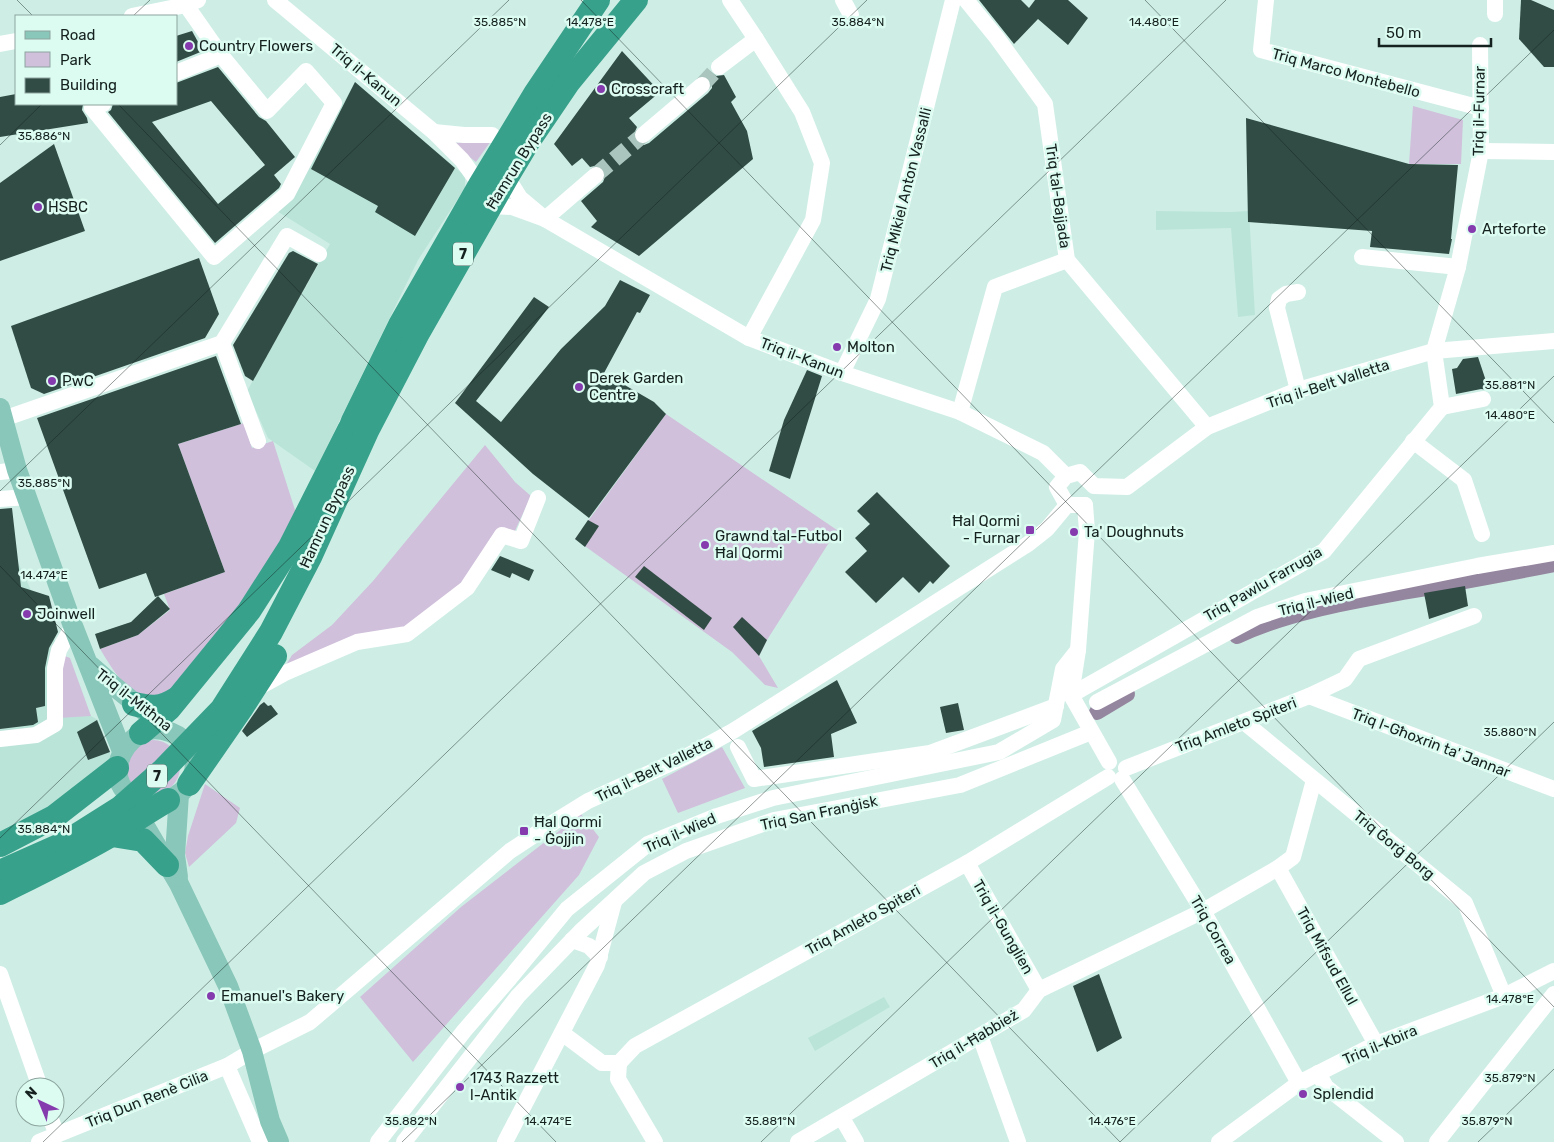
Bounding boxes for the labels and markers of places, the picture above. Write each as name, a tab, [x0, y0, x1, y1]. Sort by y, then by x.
place label: Country Flowers	[199, 37, 313, 55]
marker: Country Flowers	[183, 40, 195, 52]
place label: Crosscraft	[611, 80, 684, 98]
marker: Crosscraft	[595, 83, 607, 95]
place label: HSBC	[48, 198, 88, 216]
marker: HSBC	[32, 201, 44, 213]
place label: Arteforte	[1482, 220, 1546, 238]
marker: Arteforte	[1466, 223, 1478, 235]
place label: Molton	[847, 338, 895, 356]
marker: Molton	[831, 341, 843, 353]
place label: Derek Garden Centre	[589, 369, 683, 404]
place label: PwC	[62, 372, 94, 390]
marker: PwC	[46, 375, 58, 387]
marker: Derek Garden Centre	[573, 381, 585, 393]
place label: Ħal Qormi - Furnar	[952, 512, 1020, 547]
place label: Ta' Doughnuts	[1084, 523, 1184, 541]
marker: Ħal Qormi - Furnar	[1024, 524, 1036, 536]
marker: Ta' Doughnuts	[1068, 526, 1080, 538]
place label: Grawnd tal-Futbol Ħal Qormi	[715, 527, 842, 562]
marker: Grawnd tal-Futbol Ħal Qormi	[699, 539, 711, 551]
place label: Joinwell	[37, 605, 95, 623]
marker: Joinwell	[21, 608, 33, 620]
place label: Ħal Qormi - Ġojjin	[534, 813, 602, 848]
marker: Ħal Qormi - Ġojjin	[518, 825, 530, 837]
place label: Emanuel's Bakery	[221, 987, 344, 1005]
marker: Emanuel's Bakery	[205, 990, 217, 1002]
place label: 1743 Razzett l-Antik	[470, 1069, 559, 1104]
marker: 1743 Razzett l-Antik	[454, 1081, 466, 1093]
place label: Splendid	[1313, 1085, 1374, 1103]
marker: Splendid	[1297, 1088, 1309, 1100]

